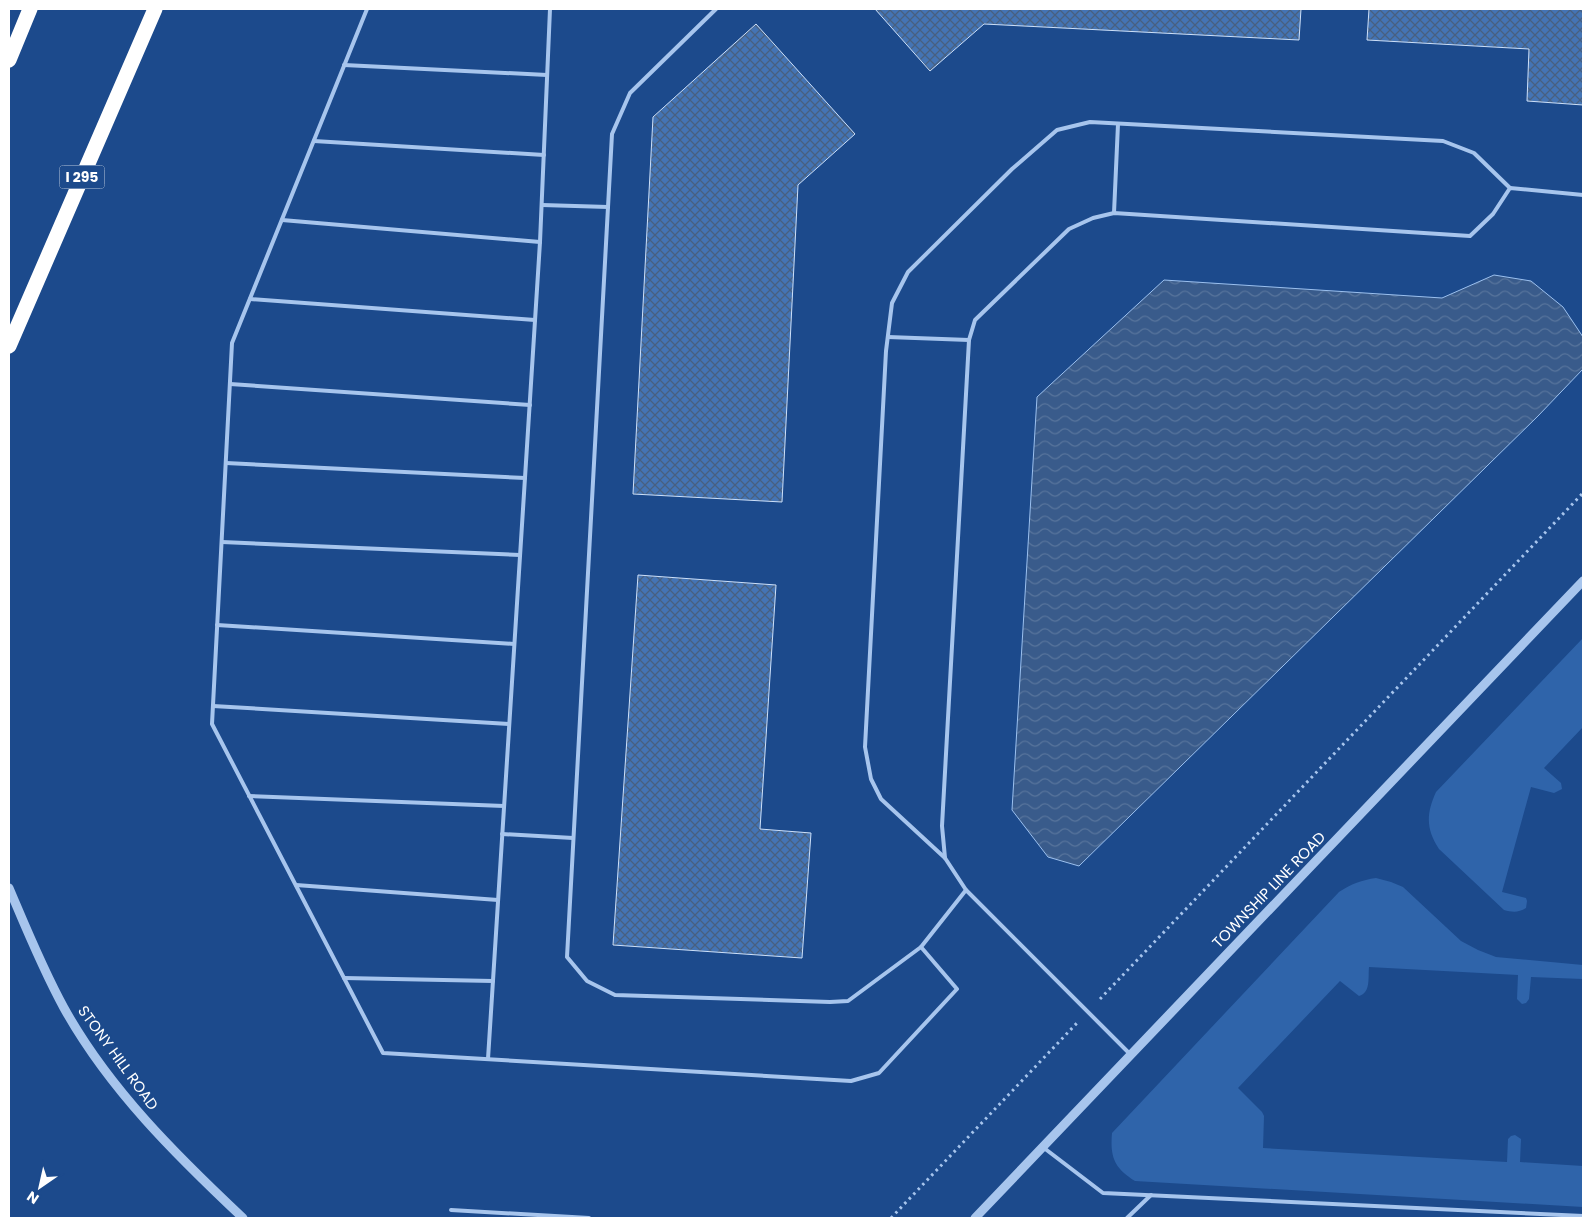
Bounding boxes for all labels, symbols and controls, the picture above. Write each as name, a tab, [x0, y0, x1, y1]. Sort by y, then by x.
road number: I 295	[59, 166, 104, 188]
street label: TOWNSHIP LINE ROAD	[1207, 827, 1330, 953]
street label: STONY HILL ROAD	[73, 1001, 164, 1114]
north arrow	[15, 1162, 65, 1212]
text: N	[23, 1187, 43, 1209]

